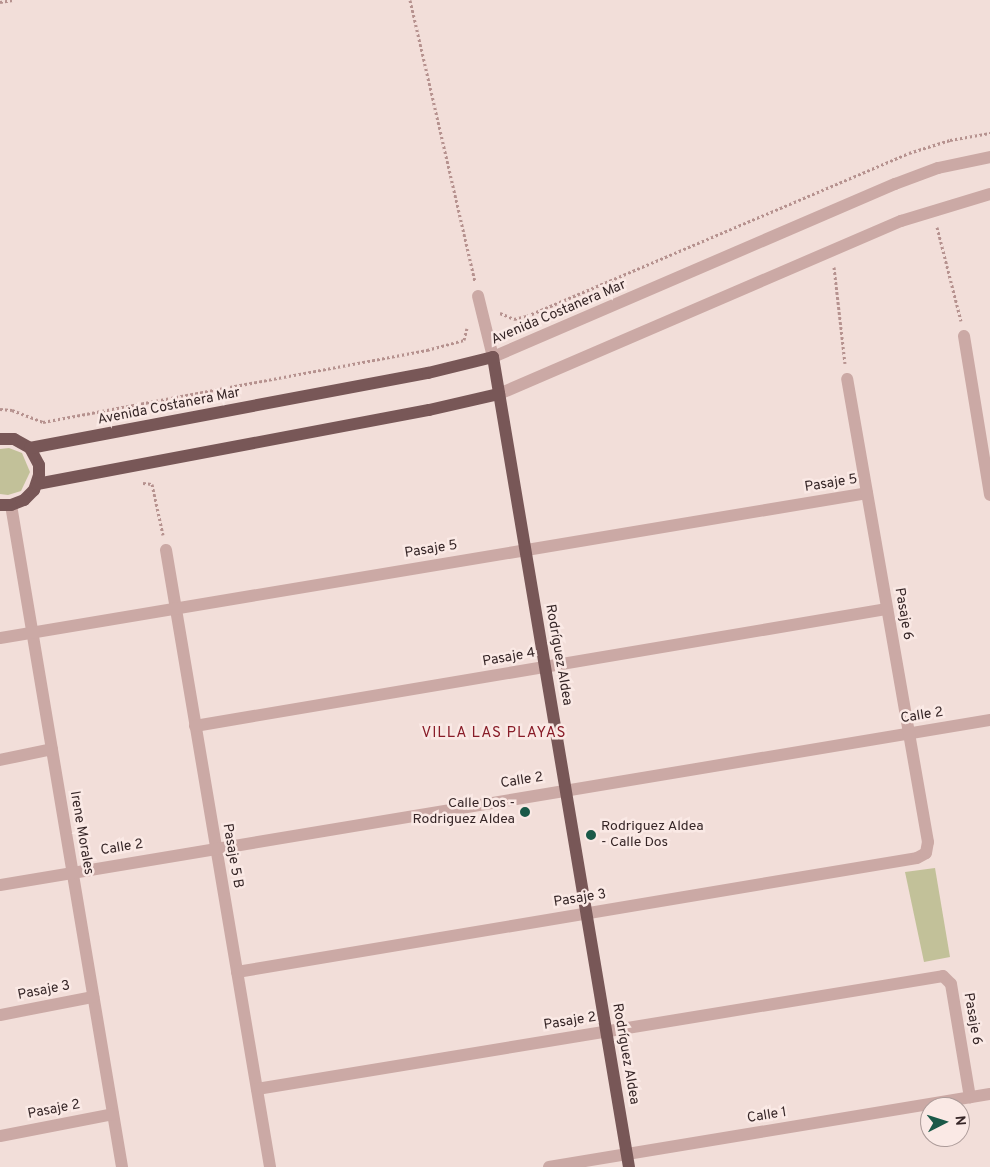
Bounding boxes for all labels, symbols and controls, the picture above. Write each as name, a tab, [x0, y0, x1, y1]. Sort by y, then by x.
street label: Avenida Costanera Mar	[489, 277, 629, 349]
street label: Avenida Costanera Mar	[96, 385, 242, 429]
street label: Pasaje 5	[803, 472, 859, 496]
street label: Pasaje 5	[403, 538, 459, 562]
street label: Pasaje 6	[890, 587, 916, 641]
street label: Rodríguez Aldea	[541, 603, 575, 707]
street label: Pasaje 4	[481, 645, 537, 671]
street label: Calle 2	[899, 704, 945, 728]
district label: VILLA LAS PLAYAS	[419, 725, 569, 743]
street label: Calle 2	[499, 769, 545, 793]
street label: Irene Morales	[65, 790, 97, 876]
place label: Calle Dos - Rodriguez Aldea	[412, 796, 515, 829]
marker: Calle Dos - Rodriguez Aldea	[519, 806, 531, 818]
place label: Rodriguez Aldea - Calle Dos	[601, 819, 704, 852]
street label: Pasaje 5 B	[218, 822, 246, 890]
marker: Rodriguez Aldea - Calle Dos	[585, 829, 597, 841]
street label: Calle 2	[99, 836, 145, 860]
street label: Pasaje 3	[553, 887, 607, 911]
street label: Pasaje 3	[16, 978, 72, 1004]
street label: Pasaje 6	[959, 992, 985, 1046]
street label: Rodríguez Aldea	[608, 1002, 642, 1106]
street label: Pasaje 2	[542, 1010, 598, 1034]
street label: Pasaje 2	[26, 1097, 82, 1123]
north arrow	[920, 1097, 970, 1147]
street label: Calle 1	[746, 1105, 788, 1127]
text: N	[951, 1115, 968, 1126]

